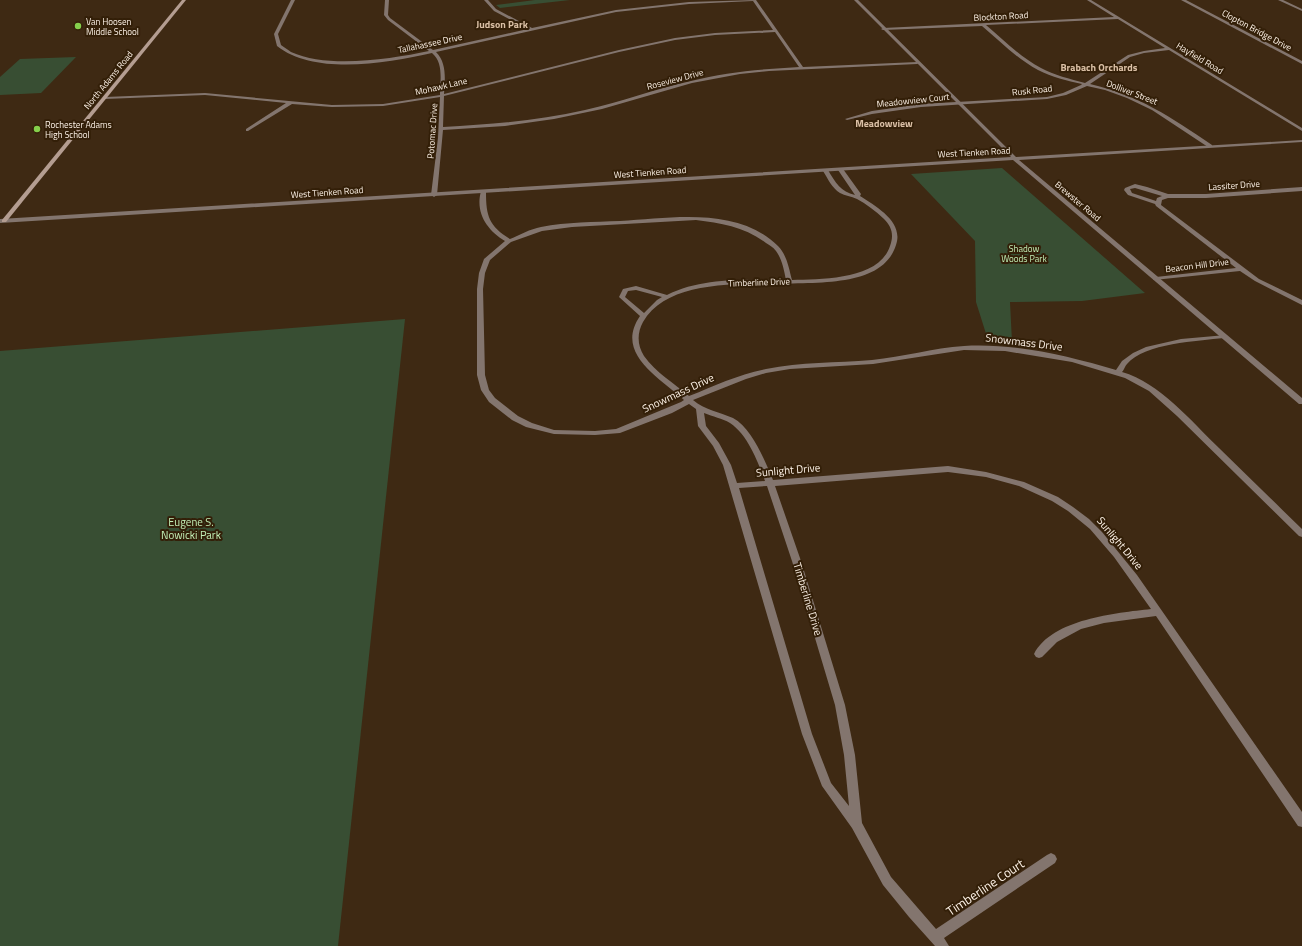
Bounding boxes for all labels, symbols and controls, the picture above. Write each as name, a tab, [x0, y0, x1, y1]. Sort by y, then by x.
street label: Clopton Bridge Drive	[1220, 6, 1295, 54]
street label: Blockton Road	[973, 8, 1029, 24]
place label: Van Hoosen Middle School	[86, 15, 139, 38]
district label: Judson Park	[476, 17, 529, 32]
marker: Van Hoosen Middle School	[73, 21, 83, 31]
street label: Tallahassee Drive	[397, 30, 464, 56]
street label: Hayfield Road	[1174, 39, 1226, 77]
street label: North Adams Road	[80, 48, 136, 112]
district label: Brabach Orchards	[1061, 60, 1138, 75]
street label: Roseview Drive	[645, 65, 705, 93]
street label: Mohawk Lane	[414, 74, 469, 98]
street label: Dolliver Street	[1105, 76, 1160, 108]
street label: Rusk Road	[1011, 81, 1053, 99]
street label: Meadowview Court	[876, 90, 951, 110]
street label: Potomac Drive	[424, 102, 440, 159]
district label: Meadowview	[855, 116, 913, 131]
place label: Rochester Adams High School	[45, 118, 112, 141]
marker: Rochester Adams High School	[32, 124, 42, 134]
street label: West Tienken Road	[937, 144, 1011, 160]
street label: West Tienken Road	[613, 163, 687, 181]
street label: Lassiter Drive	[1208, 177, 1261, 193]
street label: Brewster Road	[1052, 178, 1104, 224]
street label: West Tienken Road	[290, 183, 364, 201]
park label: Shadow Woods Park	[1001, 242, 1047, 265]
street label: Beacon Hill Drive	[1164, 255, 1230, 275]
street label: Timberline Drive	[728, 274, 791, 290]
street label: Snowmass Drive	[985, 329, 1064, 355]
street label: Snowmass Drive	[640, 369, 717, 417]
street label: Sunlight Drive	[755, 459, 821, 481]
street label: Sunlight Drive	[1093, 513, 1147, 573]
park label: Eugene S. Nowicki Park	[161, 514, 222, 543]
street label: Timberline Drive	[789, 561, 827, 638]
street label: Timberline Court	[942, 853, 1028, 921]

